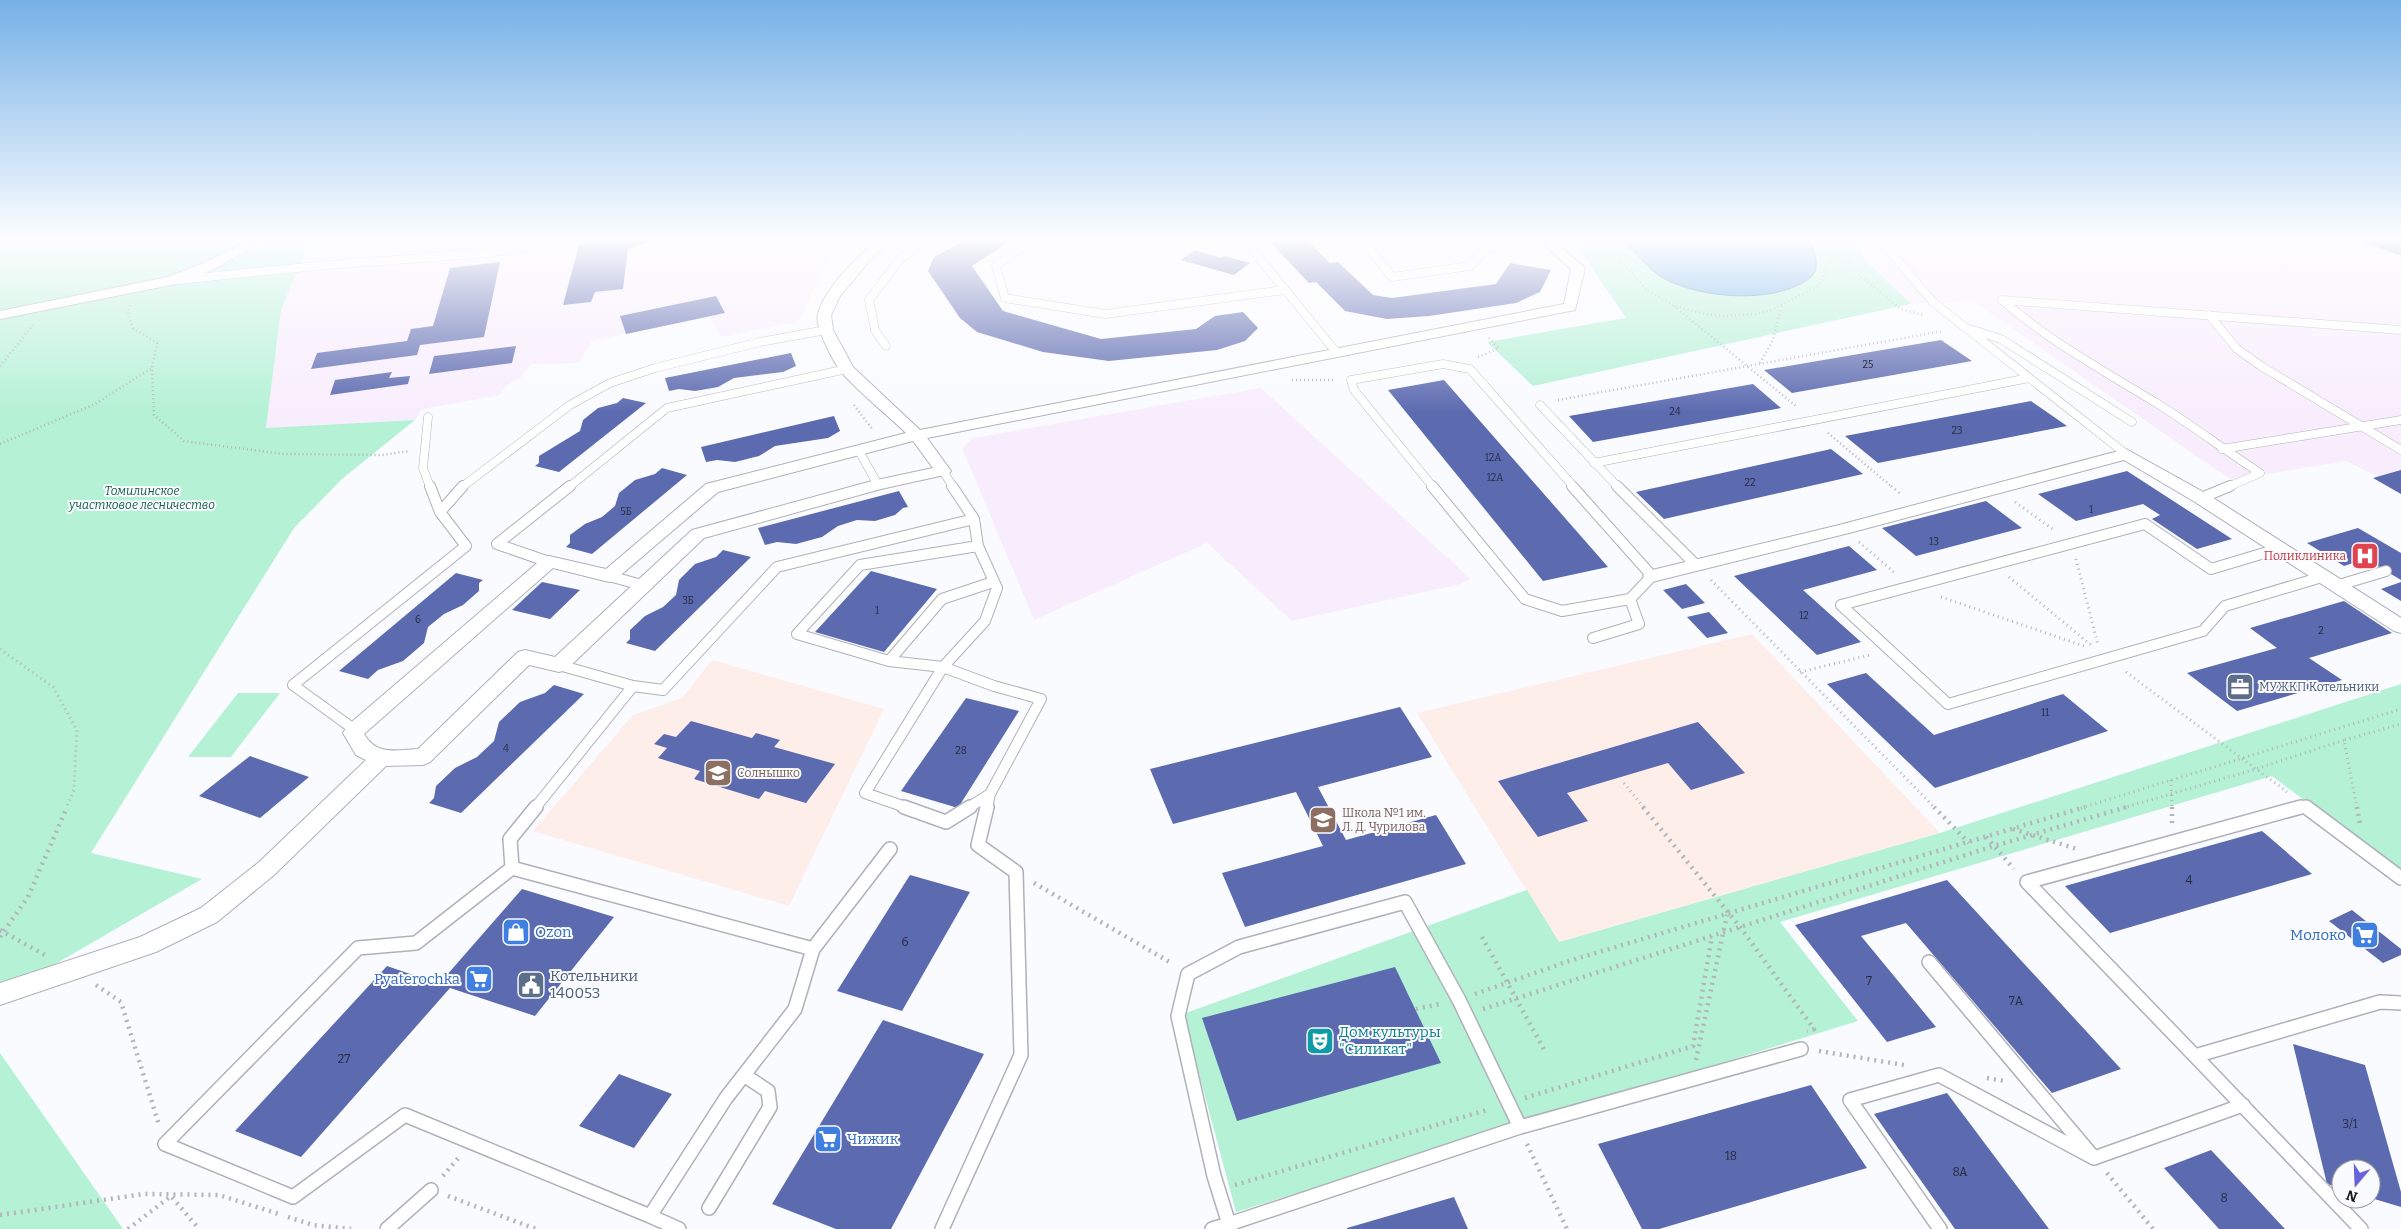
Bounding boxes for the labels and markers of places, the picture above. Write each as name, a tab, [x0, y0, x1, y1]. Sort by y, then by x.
hospital icon: Поликлиника	[2350, 541, 2380, 571]
place label: Поликлиника	[2264, 549, 2346, 563]
office icon: МУЖКП Котельники	[2225, 672, 2255, 702]
place label: МУЖКП Котельники	[2259, 680, 2379, 694]
school or university icon: Солнышко	[703, 758, 733, 788]
place label: Солнышко	[737, 766, 800, 780]
school or university icon: Школа №1 им. Л. Д. Чурилова	[1308, 805, 1338, 835]
place label: Школа №1 им. Л. Д. Чурилова	[1342, 806, 1426, 834]
shop icon: Ozon	[501, 917, 531, 947]
supermarket icon: Молоко	[2350, 920, 2380, 950]
place label: Ozon	[535, 923, 572, 941]
place label: Молоко	[2290, 926, 2346, 944]
supermarket icon: Pyaterochka	[464, 964, 494, 994]
place label: Котельники 140053	[550, 967, 638, 1002]
place label: Pyaterochka	[374, 970, 460, 988]
public building icon: Котельники 140053	[516, 970, 546, 1000]
place label: Дом культуры "Силикат"	[1339, 1023, 1441, 1058]
theatre icon: Дом культуры "Силикат"	[1305, 1026, 1335, 1056]
supermarket icon: Чижик	[813, 1124, 843, 1154]
place label: Чижик	[847, 1130, 899, 1148]

